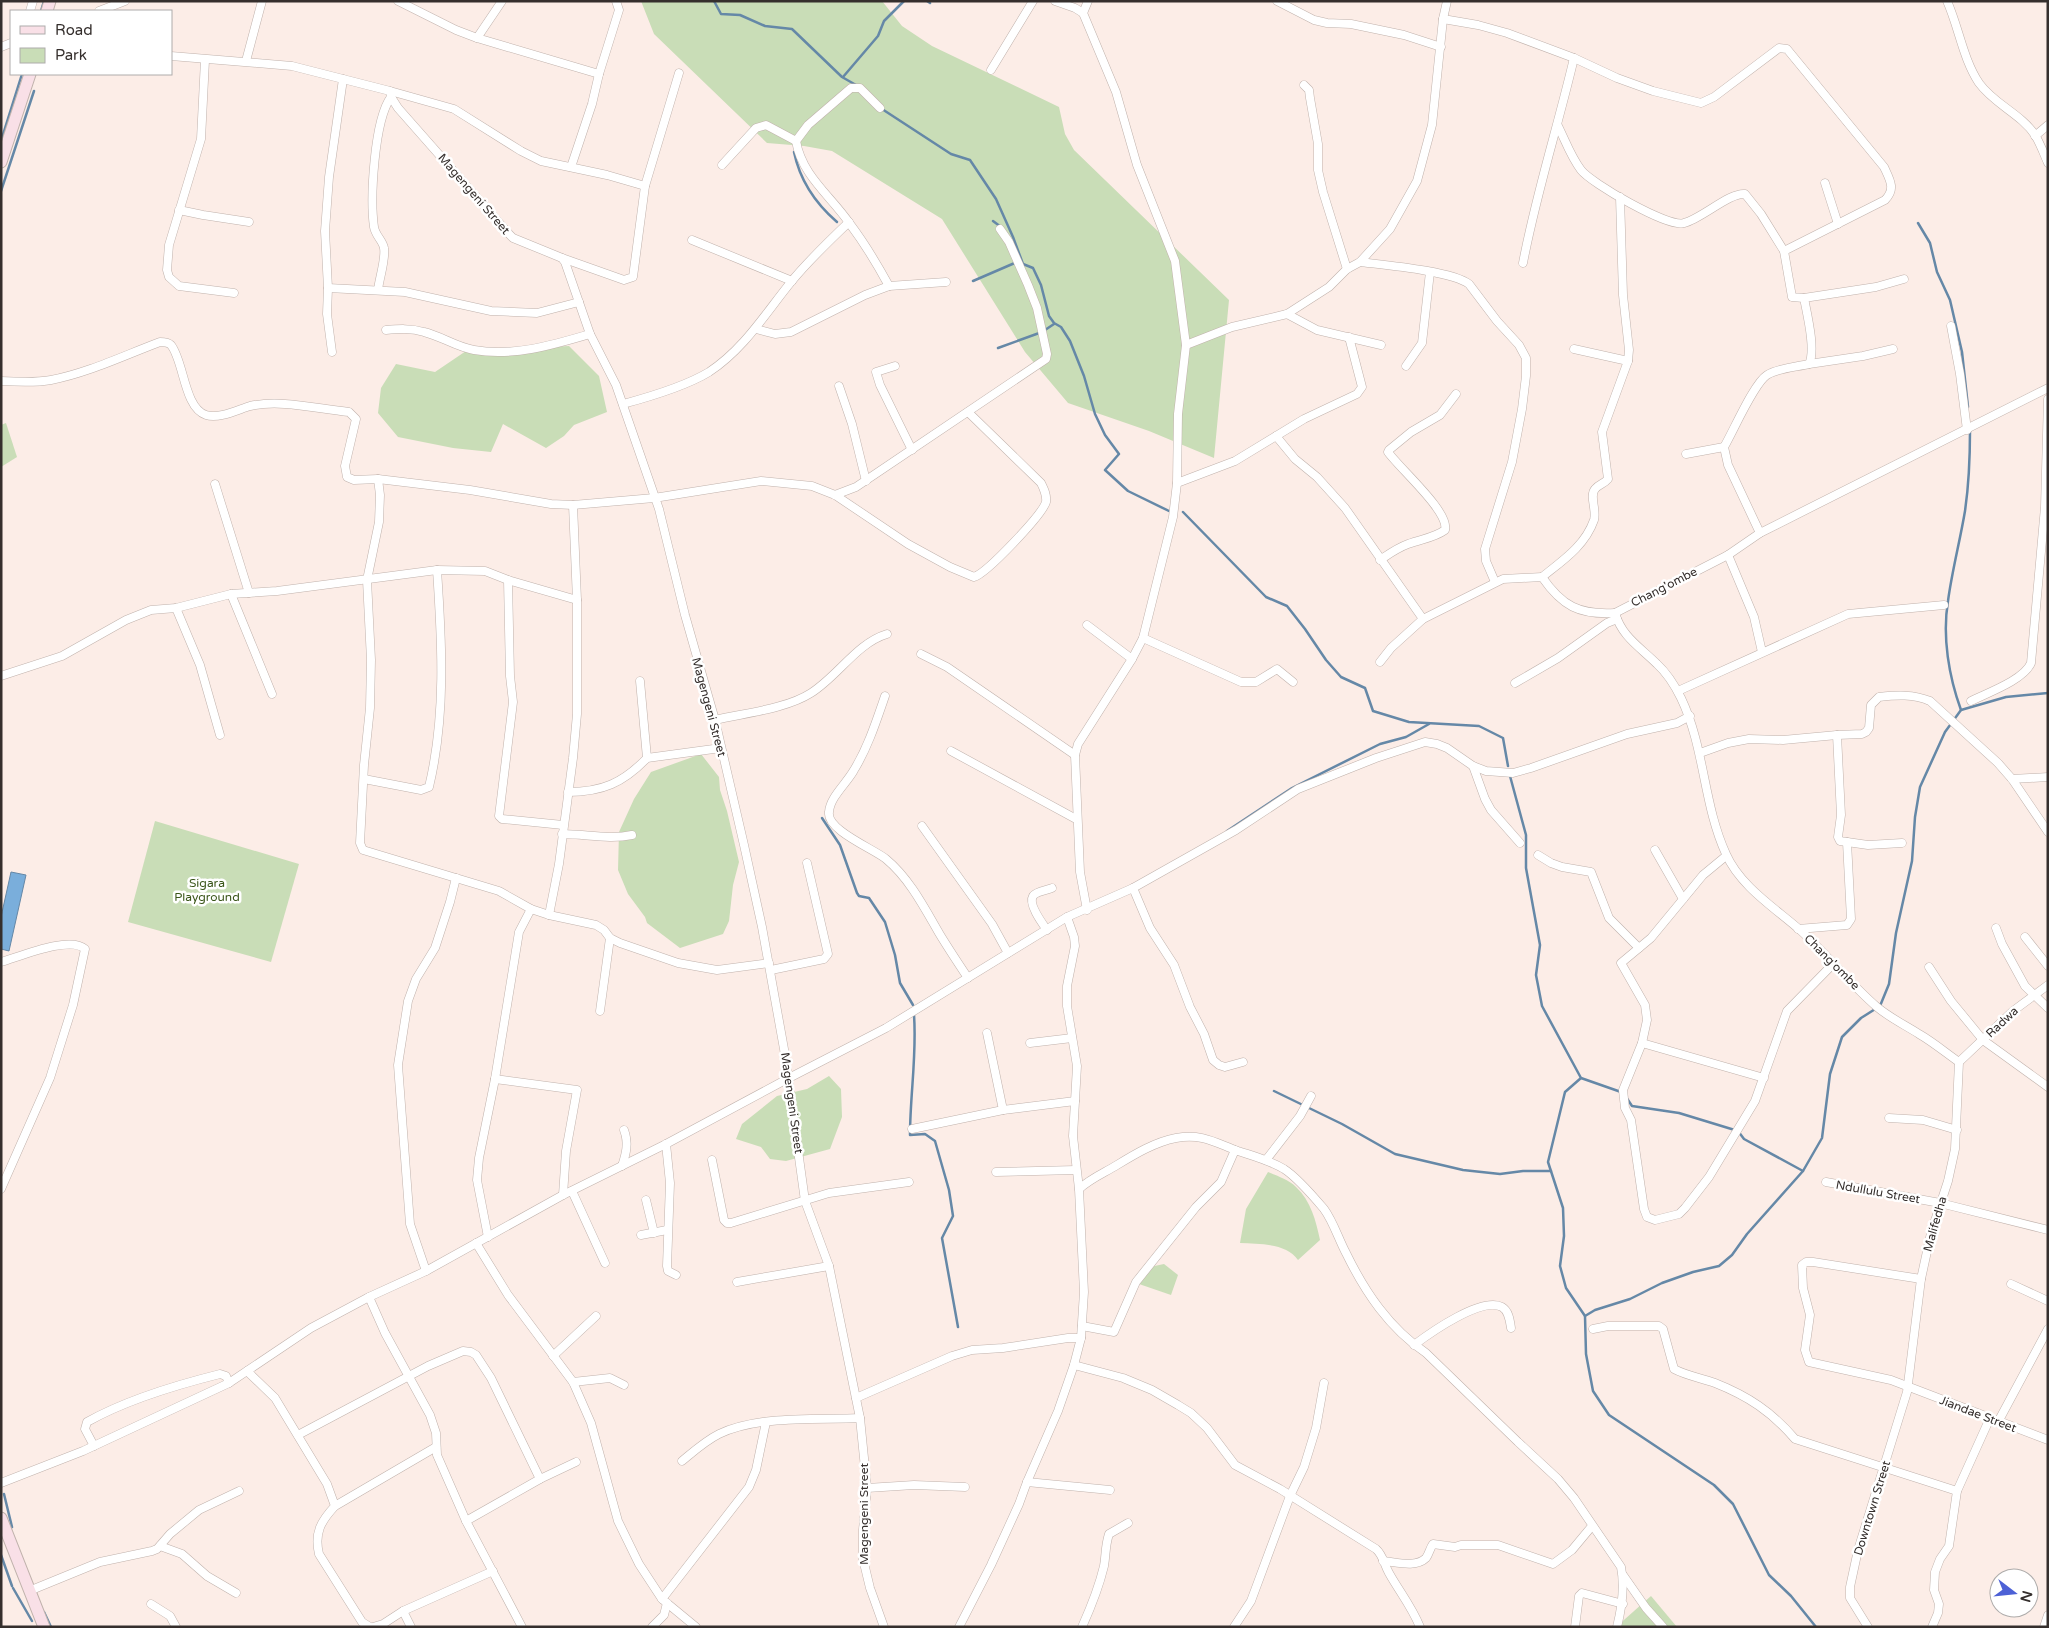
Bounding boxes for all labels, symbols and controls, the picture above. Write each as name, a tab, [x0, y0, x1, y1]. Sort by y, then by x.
legend	[10, 10, 172, 75]
text: Road	[55, 21, 93, 39]
text: Park	[55, 46, 87, 64]
street label: Magengeni Street	[435, 151, 513, 237]
street label: Chang'ombe	[1628, 564, 1700, 610]
street label: Magengeni Street	[689, 656, 729, 759]
park label: Sigara Playground	[174, 876, 240, 904]
street label: Chang'ombe	[1801, 931, 1863, 993]
street label: Radwa	[1983, 1004, 2021, 1040]
street label: Magengeni Street	[778, 1051, 806, 1155]
street label: Ndullulu Street	[1835, 1178, 1922, 1206]
street label: Malifedha	[1920, 1195, 1950, 1253]
street label: Jiandae Street	[1938, 1393, 2019, 1435]
street label: Downtown Street	[1851, 1458, 1893, 1557]
street label: Magengeni Street	[857, 1463, 871, 1565]
north arrow	[1989, 1568, 2039, 1618]
text: N	[2016, 1589, 2036, 1604]

